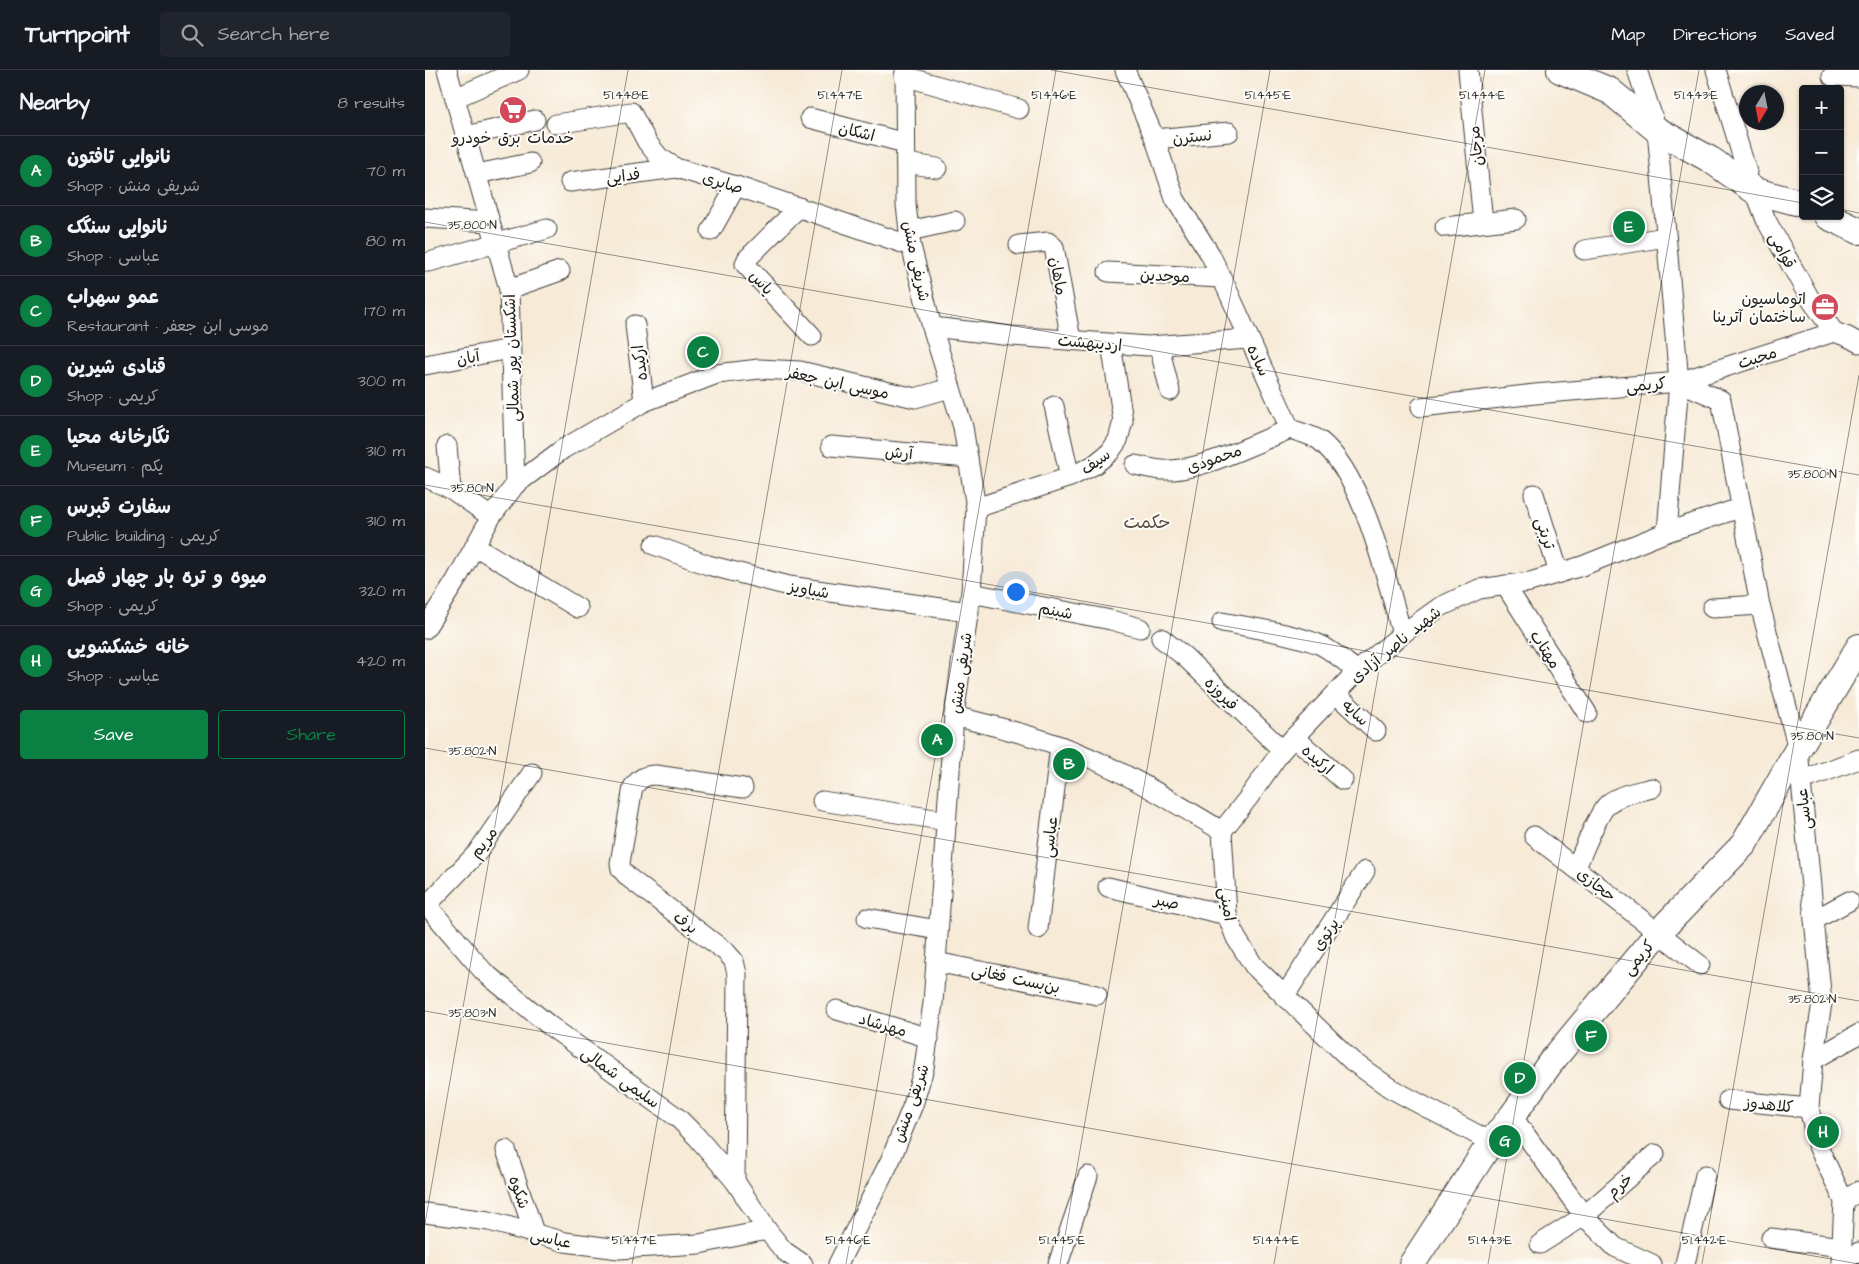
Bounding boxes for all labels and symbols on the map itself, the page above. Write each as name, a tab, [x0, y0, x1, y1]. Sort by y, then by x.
north arrow	[1739, 85, 1784, 130]
text: 51.448°E	[603, 87, 649, 104]
text: 51.447°E	[817, 87, 863, 104]
text: 51.446°E	[1031, 87, 1077, 104]
text: 51.445°E	[1245, 87, 1291, 104]
text: 51.444°E	[1459, 87, 1505, 104]
text: 51.443°E	[1674, 87, 1718, 104]
supermarket icon: خدمات برق خودرو	[498, 95, 528, 125]
street label: اشکان	[836, 117, 877, 147]
street label: نسترن	[1171, 124, 1213, 150]
street label: مرجان	[1463, 125, 1489, 167]
place label: خدمات برق خودرو	[450, 127, 574, 149]
street label: فدایی	[605, 163, 642, 189]
street label: صابری	[700, 166, 746, 200]
pin: E	[1613, 208, 1645, 246]
text: 35.800°N	[447, 217, 497, 234]
street label: شریفی منش	[897, 219, 935, 303]
street label: قوامی	[1763, 228, 1801, 273]
street label: ماهان	[1044, 255, 1072, 297]
street label: موحدین	[1139, 264, 1191, 288]
street label: یاس	[744, 265, 779, 300]
place label: اتوماسیون ساختمان آترینا	[1712, 288, 1806, 328]
office icon: اتوماسیون ساختمان آترینا	[1810, 292, 1840, 322]
street label: اشکستان پور شمالی	[499, 294, 525, 422]
street label: اردیبهشت	[1057, 329, 1123, 357]
pin: C	[687, 333, 719, 371]
street label: ساده	[1241, 341, 1275, 380]
street label: محبت	[1735, 341, 1780, 375]
street label: ارکیده	[627, 344, 653, 382]
street label: آبان	[455, 345, 483, 371]
street label: موسی ابن جعفر	[782, 361, 891, 405]
street label: کریمی	[1625, 372, 1667, 398]
street label: محمودی	[1184, 439, 1245, 479]
street label: آرش	[884, 441, 915, 465]
street label: سیف	[1076, 444, 1115, 480]
text: 35.800°N	[1787, 466, 1837, 483]
text: 35.801°N	[450, 480, 494, 497]
district label: حکمت	[1123, 510, 1171, 535]
street label: تربتی	[1530, 515, 1561, 552]
street label: شباویز	[785, 575, 831, 604]
your location	[1003, 579, 1029, 605]
street label: شبنم	[1037, 597, 1075, 626]
street label: شهید ناصر آزادی	[1345, 601, 1446, 688]
street label: مهتاب	[1525, 626, 1566, 673]
street label: شریفی منش	[944, 631, 978, 715]
street label: فیروزه	[1199, 672, 1243, 715]
street label: سایه	[1337, 694, 1374, 731]
pin: A	[921, 721, 953, 759]
text: 35.801°N	[1790, 728, 1834, 745]
street label: ارکیده	[1297, 740, 1338, 780]
text: 35.802°N	[448, 743, 497, 760]
pin: B	[1053, 745, 1085, 783]
street label: عباسی	[1791, 787, 1817, 831]
street label: عباسی	[1037, 815, 1063, 859]
street label: مریم	[465, 822, 504, 863]
street label: حجازی	[1572, 863, 1621, 907]
street label: امینی	[1213, 886, 1241, 923]
street label: صبر	[1150, 888, 1181, 916]
street label: برف	[669, 906, 702, 939]
street label: پرتوی	[1307, 914, 1345, 955]
street label: کریمی	[1617, 935, 1660, 980]
street label: بن‌بست فغانی	[970, 959, 1062, 999]
text: 35.802°N	[1788, 991, 1837, 1008]
text: 35.803°N	[448, 1005, 496, 1022]
street label: مهرشاد	[856, 1008, 909, 1042]
pin: F	[1575, 1017, 1607, 1055]
street label: سلیمی شمالی	[577, 1042, 664, 1114]
pin: D	[1504, 1059, 1536, 1097]
street label: شریفی منش	[887, 1061, 935, 1146]
street label: کلاهدوز	[1741, 1091, 1795, 1119]
pin: H	[1807, 1113, 1839, 1151]
pin: G	[1489, 1122, 1521, 1160]
street label: خرم	[1602, 1168, 1638, 1204]
street label: شکوه	[503, 1173, 535, 1212]
street label: عباسی	[528, 1224, 573, 1254]
text: 51.447°E	[611, 1232, 657, 1249]
text: 51.446°E	[825, 1232, 871, 1249]
text: 51.445°E	[1039, 1232, 1085, 1249]
text: 51.444°E	[1253, 1232, 1299, 1249]
text: 51.443°E	[1468, 1232, 1512, 1249]
text: 51.442°E	[1682, 1232, 1726, 1249]

